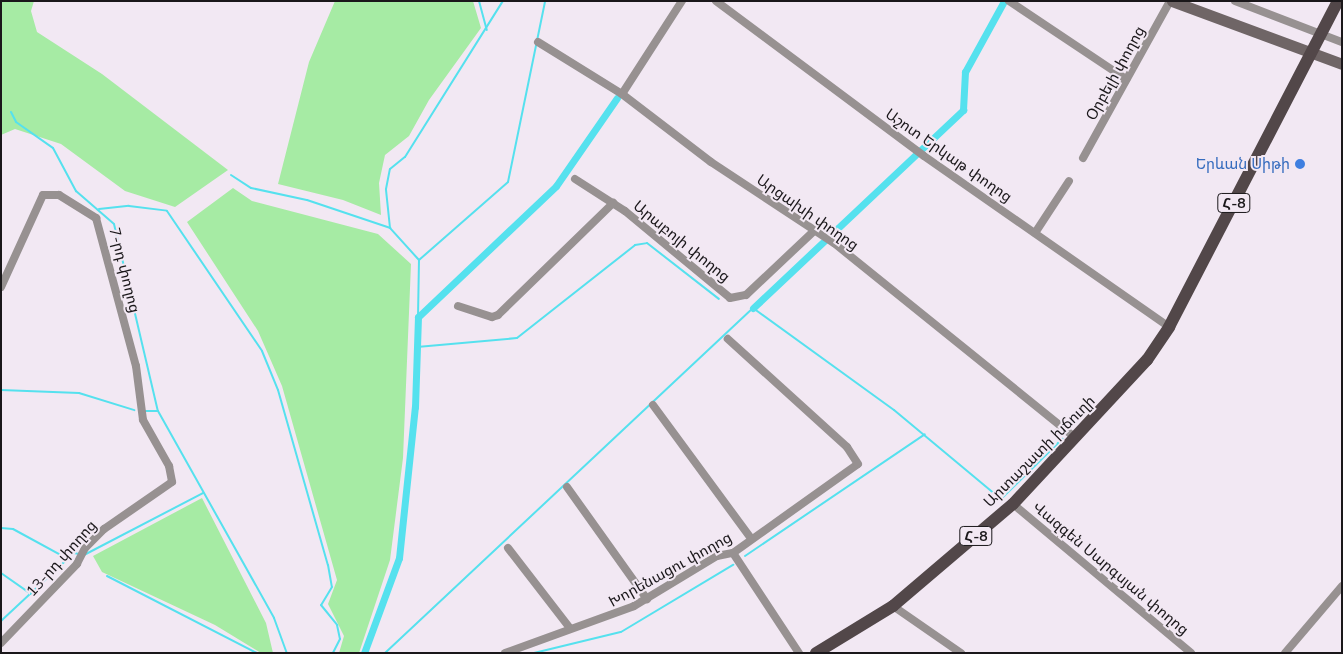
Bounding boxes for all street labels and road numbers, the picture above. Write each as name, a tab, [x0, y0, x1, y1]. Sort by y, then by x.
street label: Օրբելի փողոց	[1082, 23, 1148, 123]
street label: Աշոտ Երկաթ փողոց	[882, 104, 1016, 206]
street label: Արցախի փողոց	[754, 170, 862, 254]
road number: Հ-8	[1216, 192, 1252, 214]
street label: Արաբոյի փողոց	[630, 196, 734, 286]
street label: 7-րդ փողոց	[106, 225, 144, 315]
street label: Արտաշատի խճուղի	[979, 391, 1099, 511]
street label: Վազգեն Սարգսյան փողոց	[1029, 497, 1193, 639]
street label: 13-րդ փողոց	[22, 516, 100, 600]
road number: Հ-8	[958, 524, 994, 548]
street label: Խորենացու փողոց	[605, 528, 735, 610]

